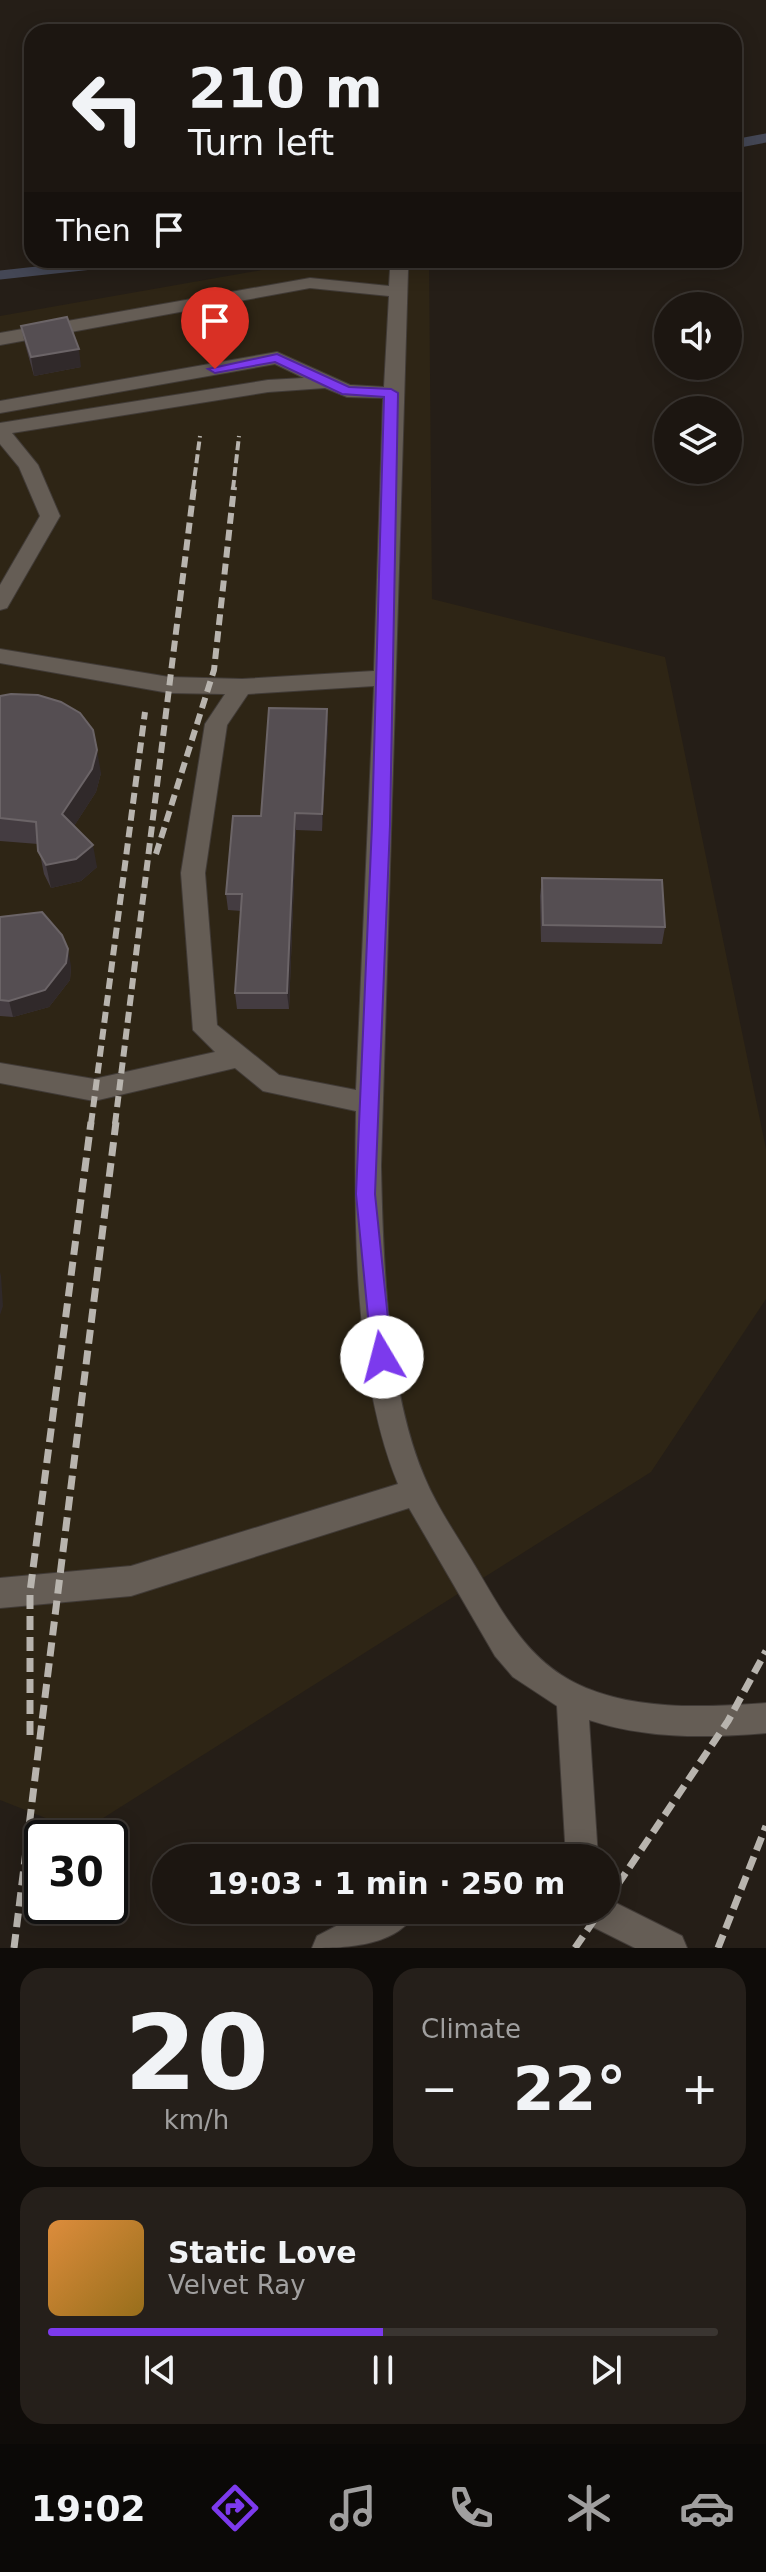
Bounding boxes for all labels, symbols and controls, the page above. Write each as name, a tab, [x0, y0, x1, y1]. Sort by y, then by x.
text: 210 m	[188, 55, 383, 120]
icon: left	[56, 56, 160, 160]
text: Turn left	[188, 122, 334, 163]
icon: arrive	[147, 208, 191, 252]
text: Then	[56, 213, 131, 248]
pin	[181, 287, 249, 369]
map controls	[654, 292, 742, 484]
button: sound	[654, 292, 742, 380]
icon: arrive	[193, 299, 237, 343]
button: layers	[654, 396, 742, 484]
position arrow	[340, 1315, 424, 1399]
speed limit sign: 30	[24, 1820, 128, 1924]
text: 19:03 · 1 min · 250 m	[207, 1866, 565, 1901]
text: 20	[124, 1992, 269, 2114]
text: Climate	[421, 2014, 521, 2044]
text: 22°	[513, 2054, 626, 2124]
text: −	[421, 2063, 458, 2114]
text: +	[681, 2063, 718, 2114]
text: km/h	[164, 2105, 229, 2135]
text: Static Love	[168, 2235, 357, 2270]
text: Velvet Ray	[168, 2270, 306, 2300]
icon: previous	[138, 2348, 182, 2392]
icon: pause	[361, 2348, 405, 2392]
icon: next	[584, 2348, 628, 2392]
icon: directions	[207, 2480, 263, 2536]
icon: music	[325, 2480, 381, 2536]
icon: phone	[443, 2480, 499, 2536]
icon: climate	[561, 2480, 617, 2536]
icon: car	[679, 2480, 735, 2536]
text: 19:02	[31, 2488, 146, 2529]

